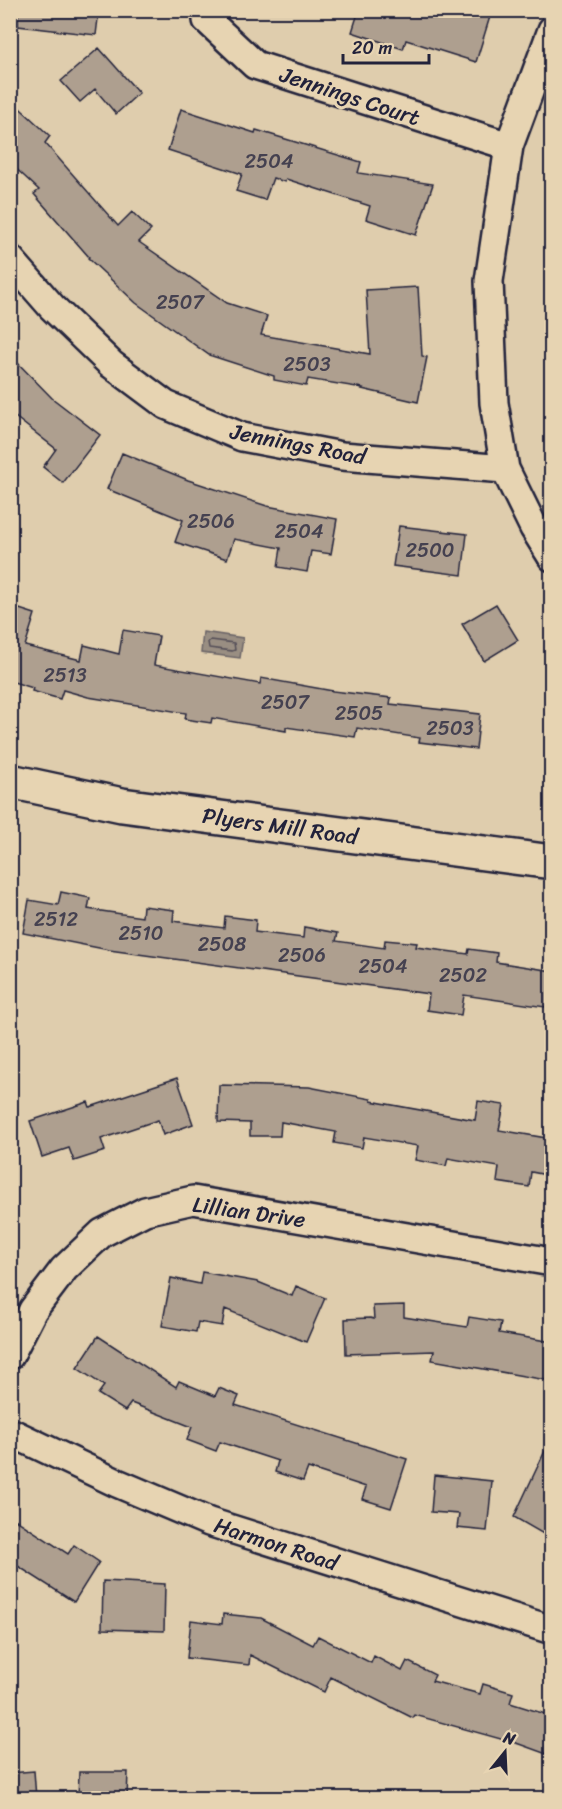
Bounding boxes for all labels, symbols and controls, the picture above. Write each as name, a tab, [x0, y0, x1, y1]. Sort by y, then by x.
scale bar	[343, 27, 428, 65]
text: 20 m	[352, 32, 392, 64]
street label: Jennings Court	[274, 55, 426, 137]
house number: 2504	[245, 144, 293, 179]
house number: 2507	[156, 285, 205, 320]
house number: 2503	[283, 347, 331, 382]
street label: Jennings Road	[226, 412, 370, 476]
house number: 2506	[187, 504, 235, 539]
house number: 2504	[275, 514, 323, 549]
house number: 2500	[405, 533, 455, 568]
house number: 2513	[43, 658, 87, 693]
house number: 2507	[261, 685, 310, 720]
house number: 2505	[335, 696, 383, 731]
house number: 2503	[426, 711, 474, 746]
street label: Plyers Mill Road	[200, 796, 362, 856]
house number: 2512	[34, 902, 78, 937]
house number: 2510	[119, 916, 163, 951]
house number: 2508	[198, 927, 246, 962]
house number: 2506	[278, 938, 326, 973]
house number: 2504	[359, 949, 407, 984]
house number: 2502	[439, 958, 487, 993]
street label: Lillian Drive	[190, 1185, 308, 1239]
street label: Harmon Road	[209, 1506, 344, 1583]
north arrow	[475, 1722, 535, 1782]
text: N	[499, 1722, 520, 1754]

